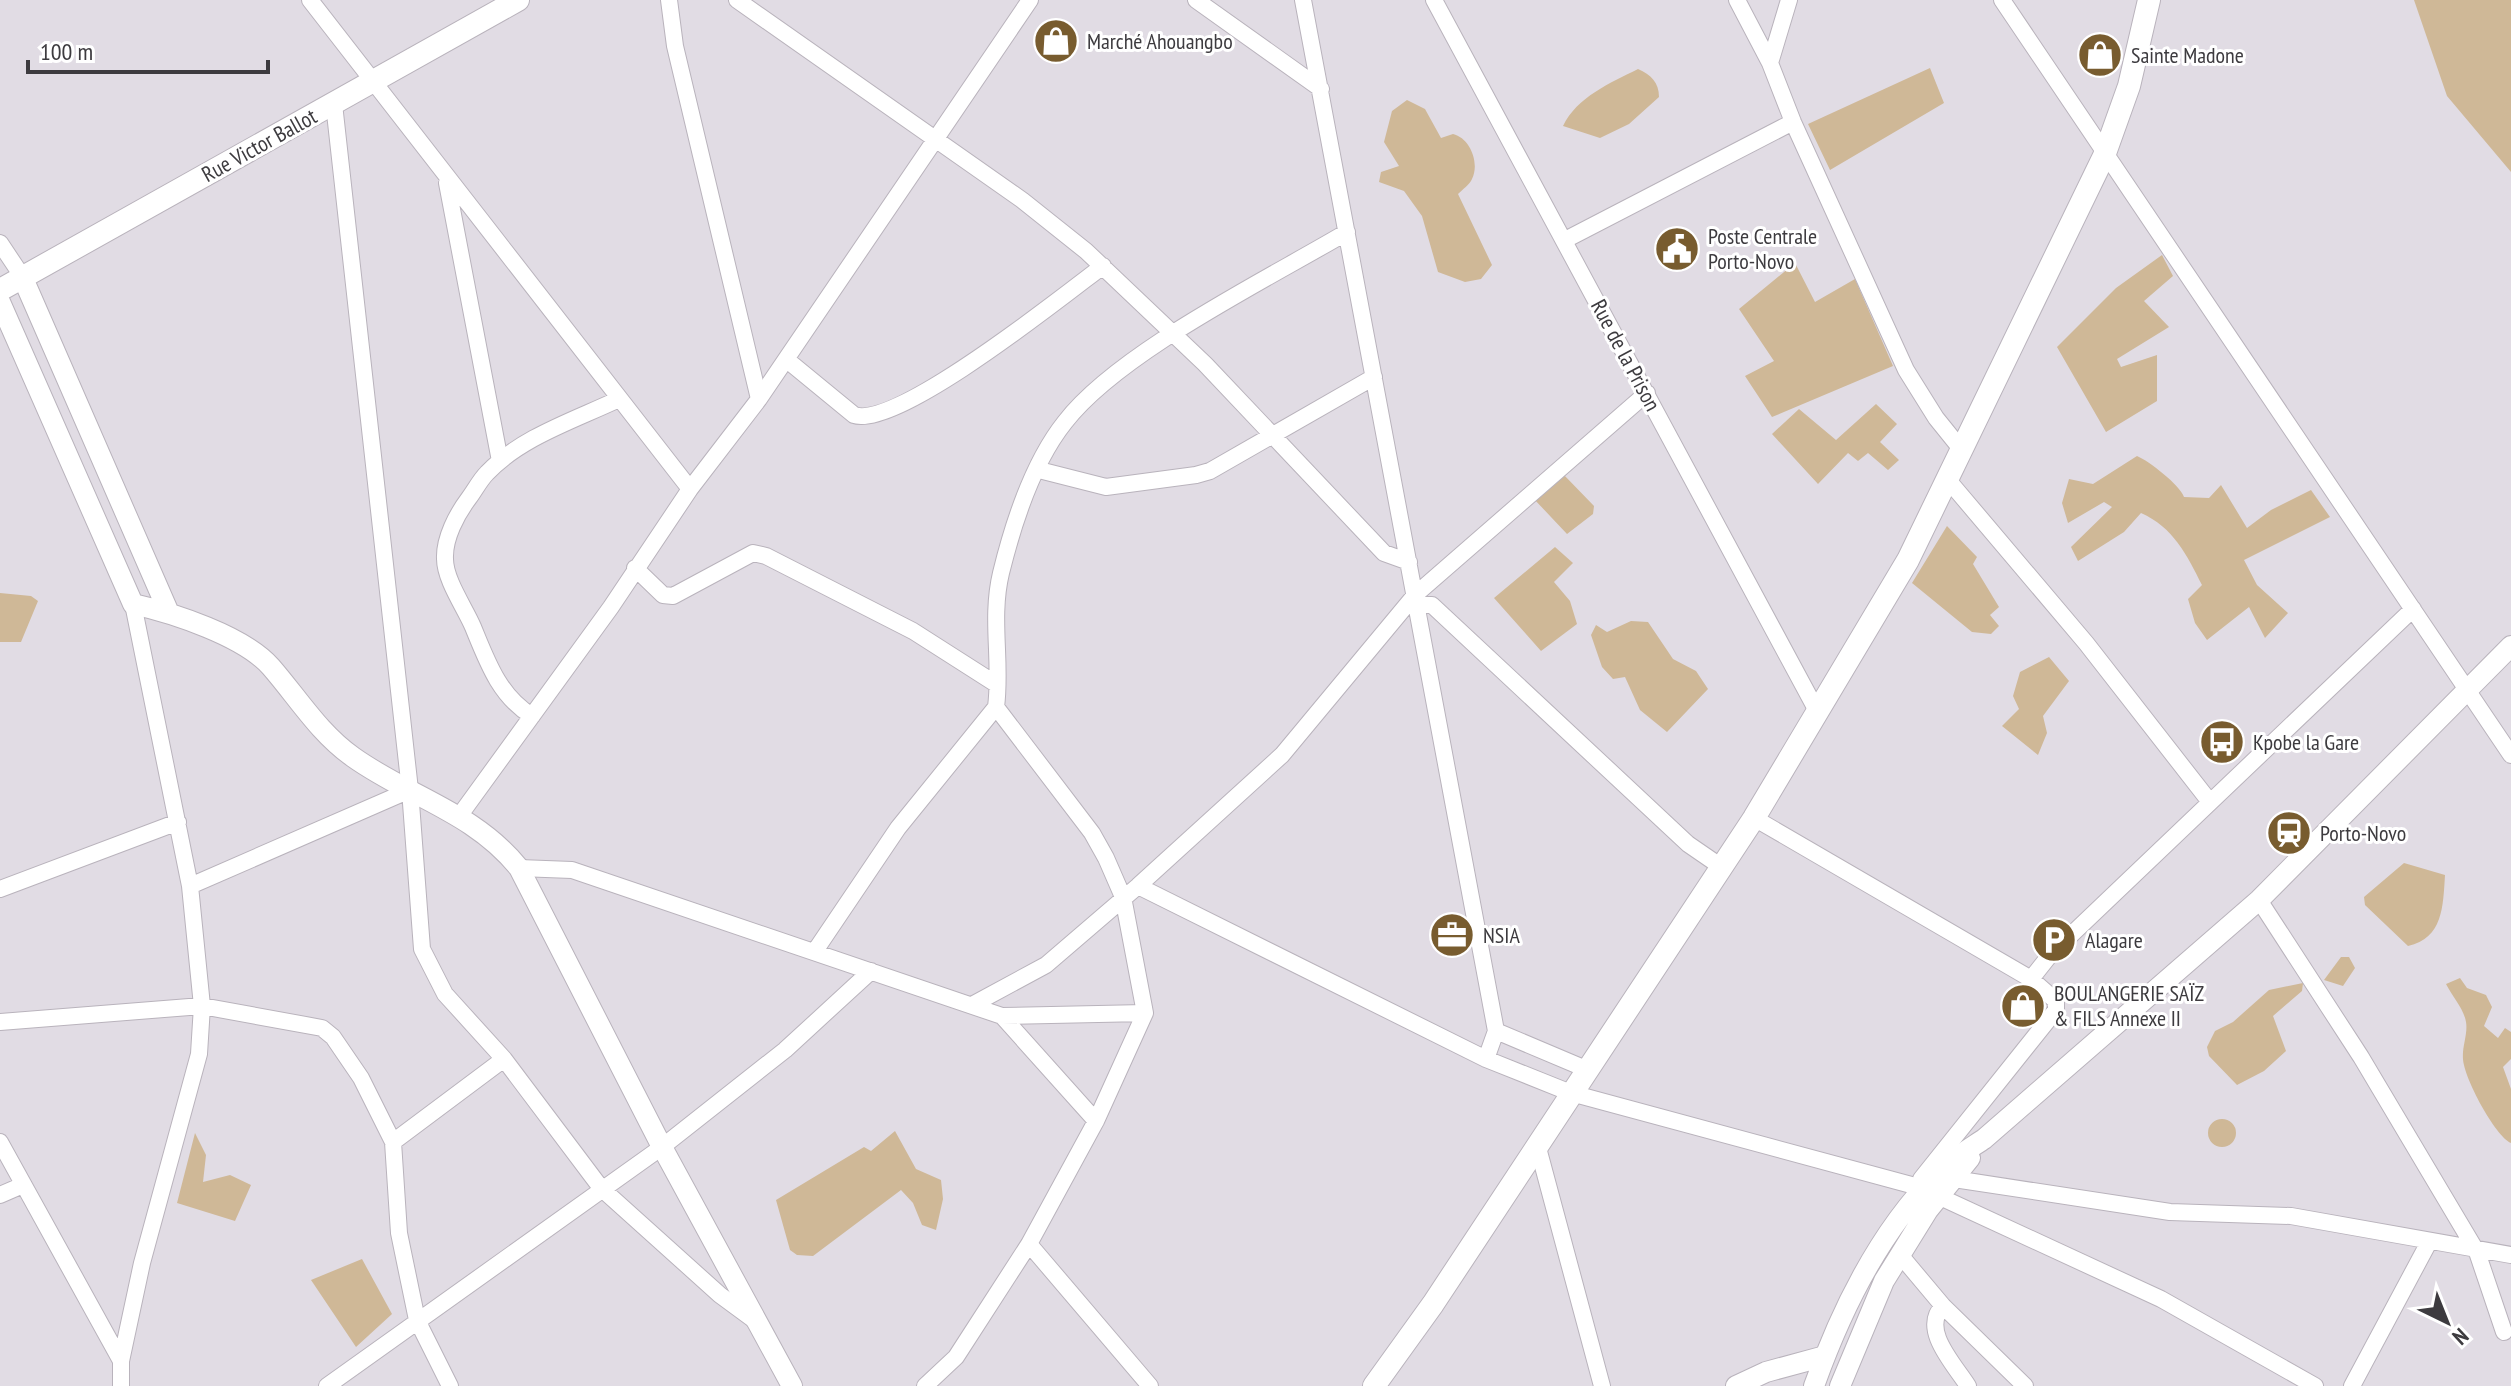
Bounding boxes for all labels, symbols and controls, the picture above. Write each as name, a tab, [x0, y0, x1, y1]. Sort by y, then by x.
shop icon: Marché Ahouangbo	[1032, 17, 1080, 65]
scale bar	[28, 24, 268, 74]
place label: Marché Ahouangbo	[1087, 27, 1233, 55]
shop icon: Sainte Madone	[2076, 31, 2124, 79]
text: 100 m	[40, 36, 93, 67]
place label: Sainte Madone	[2131, 41, 2244, 69]
street label: Rue Victor Ballot	[197, 102, 321, 188]
place label: Poste Centrale Porto-Novo	[1708, 222, 1817, 275]
public building icon: Poste Centrale Porto-Novo	[1653, 225, 1701, 273]
street label: Rue de la Prison	[1585, 294, 1667, 416]
bus stop icon: Kpobe la Gare	[2198, 718, 2246, 766]
place label: Kpobe la Gare	[2253, 728, 2359, 756]
station icon: Porto-Novo	[2265, 809, 2313, 857]
place label: Porto-Novo	[2320, 819, 2406, 847]
office icon: NSIA	[1428, 911, 1476, 959]
parking icon: Alagare	[2030, 916, 2078, 964]
place label: NSIA	[1483, 921, 1520, 949]
place label: Alagare	[2085, 926, 2143, 954]
place label: BOULANGERIE SAÏZ & FILS Annexe II	[2054, 979, 2204, 1032]
shop icon: BOULANGERIE SAÏZ & FILS Annexe II	[1999, 982, 2047, 1030]
north arrow	[2407, 1282, 2487, 1362]
text: N	[2447, 1322, 2475, 1351]

